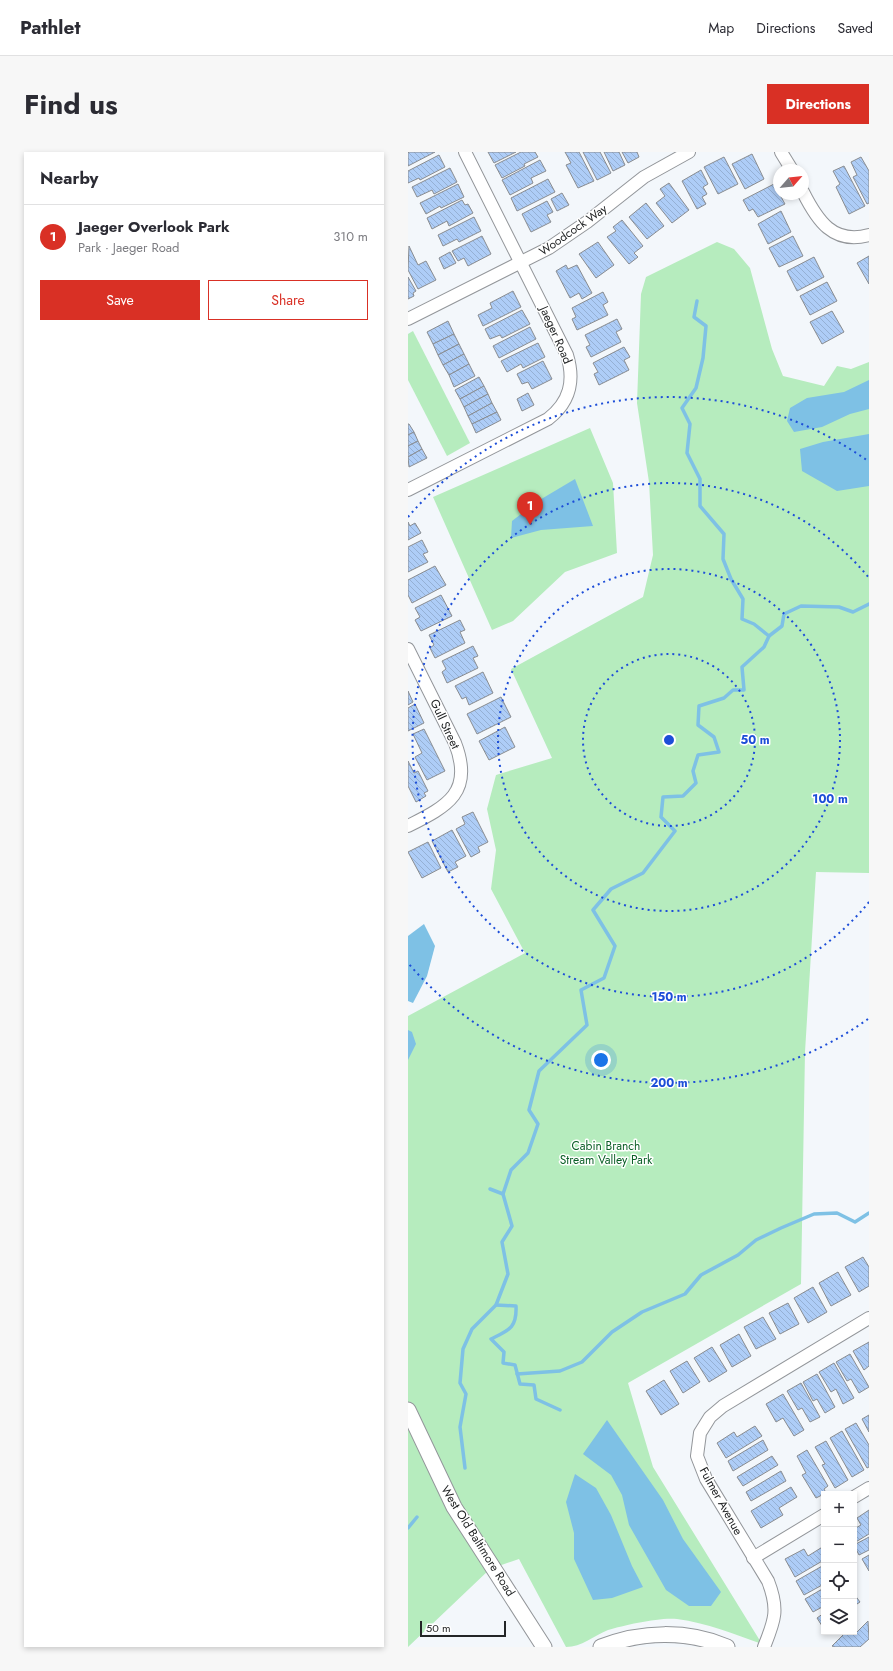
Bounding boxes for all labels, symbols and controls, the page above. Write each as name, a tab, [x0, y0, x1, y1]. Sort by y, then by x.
text: Pathlet	[20, 14, 80, 41]
text: Map	[708, 18, 734, 38]
text: Directions	[756, 18, 816, 38]
text: Saved	[838, 18, 873, 38]
text: Find us	[24, 84, 118, 125]
button: Directions	[767, 84, 869, 124]
north arrow	[773, 164, 809, 200]
text: Nearby	[40, 166, 98, 190]
street label: Woodcock Way	[535, 199, 611, 260]
text: Jaeger Overlook Park	[78, 216, 230, 238]
text: 1	[50, 227, 56, 246]
text: 310 m	[333, 227, 368, 246]
text: Park · Jaeger Road	[78, 238, 179, 257]
button: Save	[40, 280, 200, 320]
button: Share	[208, 280, 368, 320]
street label: Jaeger Road	[534, 301, 577, 367]
pin: 1	[517, 492, 543, 525]
street label: Gull Street	[426, 696, 464, 752]
text: 50 m	[740, 731, 770, 749]
centre of rings	[662, 733, 676, 747]
text: 100 m	[812, 790, 848, 808]
text: 150 m	[651, 988, 687, 1006]
your location	[591, 1050, 611, 1070]
text: 200 m	[650, 1074, 688, 1092]
park label: Cabin Branch Stream Valley Park	[560, 1137, 653, 1169]
street label: Fulmer Avenue	[695, 1464, 747, 1538]
street label: West Old Baltimore Road	[436, 1482, 520, 1600]
map controls	[821, 1491, 857, 1635]
button: +	[821, 1491, 857, 1527]
button: −	[821, 1527, 857, 1563]
button: locate	[821, 1563, 857, 1599]
button: layers	[821, 1599, 857, 1635]
scale bar	[420, 1619, 506, 1638]
text: 50 m	[426, 1620, 451, 1636]

